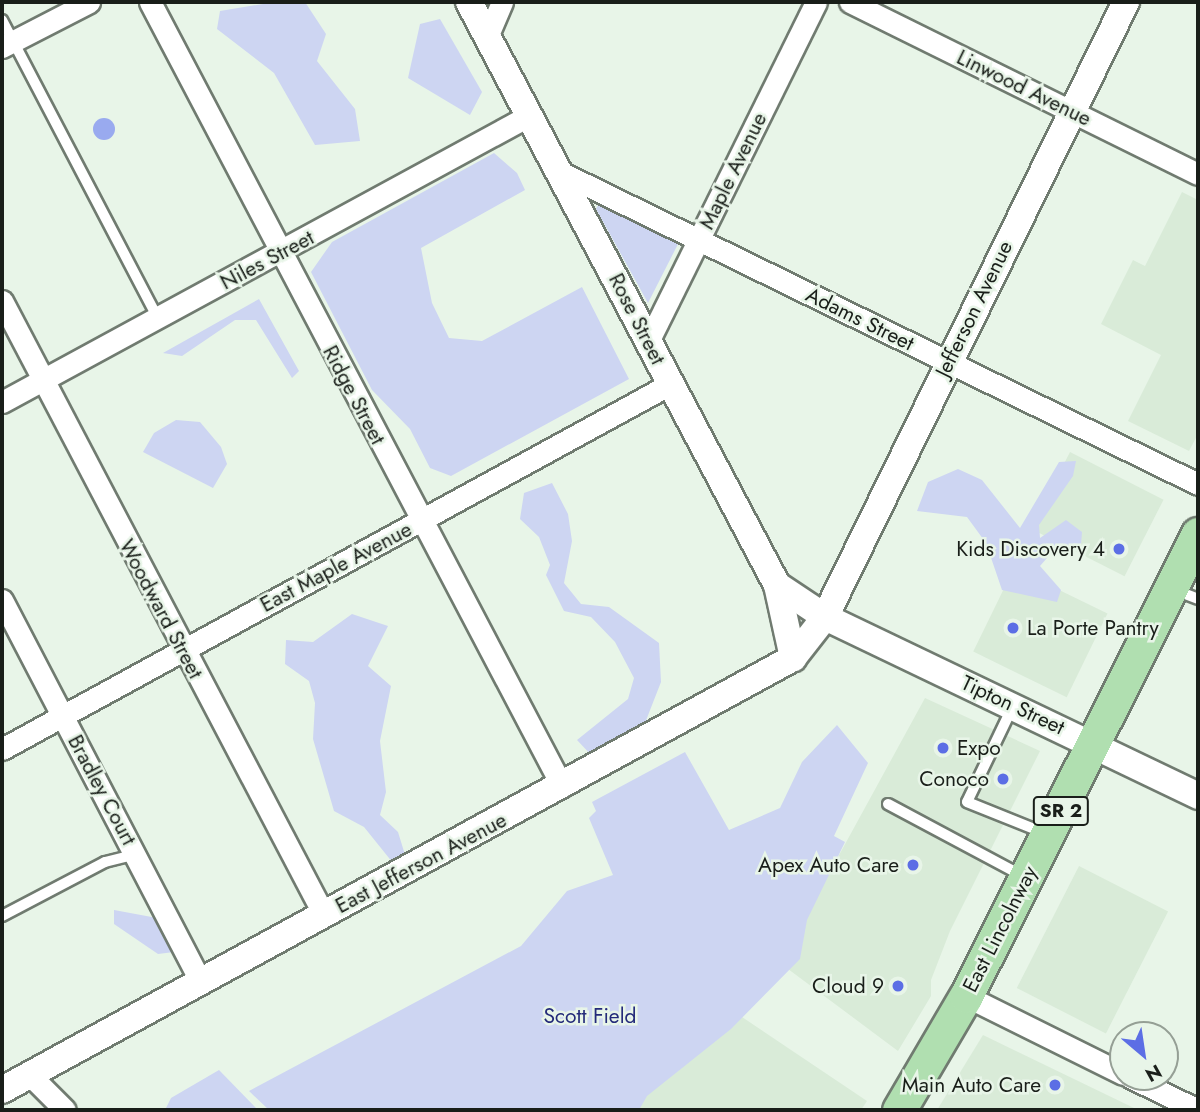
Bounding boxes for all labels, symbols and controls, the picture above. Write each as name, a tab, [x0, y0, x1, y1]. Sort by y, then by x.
street label: Linwood Avenue	[953, 45, 1095, 131]
street label: Maple Avenue	[694, 109, 772, 233]
street label: Niles Street	[216, 225, 318, 295]
street label: Jefferson Avenue	[930, 237, 1018, 381]
street label: Rose Street	[603, 269, 671, 369]
street label: Adams Street	[802, 282, 918, 356]
street label: Ridge Street	[317, 341, 391, 449]
street label: East Maple Avenue	[256, 516, 416, 618]
street label: Woodward Street	[114, 535, 208, 683]
place label: Kids Discovery 4	[956, 536, 1105, 562]
marker: Kids Discovery 4	[1111, 541, 1127, 557]
place label: La Porte Pantry	[1027, 615, 1159, 641]
marker: La Porte Pantry	[1005, 620, 1021, 636]
street label: Tipton Street	[957, 670, 1069, 740]
street label: Bradley Court	[62, 731, 142, 849]
place label: Expo	[957, 735, 1001, 761]
marker: Expo	[935, 740, 951, 756]
place label: Conoco	[919, 766, 989, 792]
marker: Conoco	[995, 771, 1011, 787]
road number: SR 2	[1031, 796, 1091, 826]
street label: East Jefferson Avenue	[331, 807, 511, 919]
place label: Apex Auto Care	[758, 852, 899, 878]
marker: Apex Auto Care	[905, 857, 921, 873]
street label: East Lincolnway	[957, 862, 1043, 996]
place label: Cloud 9	[812, 973, 884, 999]
marker: Cloud 9	[890, 978, 906, 994]
park label: Scott Field	[544, 1003, 636, 1029]
north arrow	[1109, 1021, 1179, 1091]
text: N	[1140, 1058, 1167, 1089]
place label: Main Auto Care	[902, 1072, 1041, 1098]
marker: Main Auto Care	[1047, 1077, 1063, 1093]

